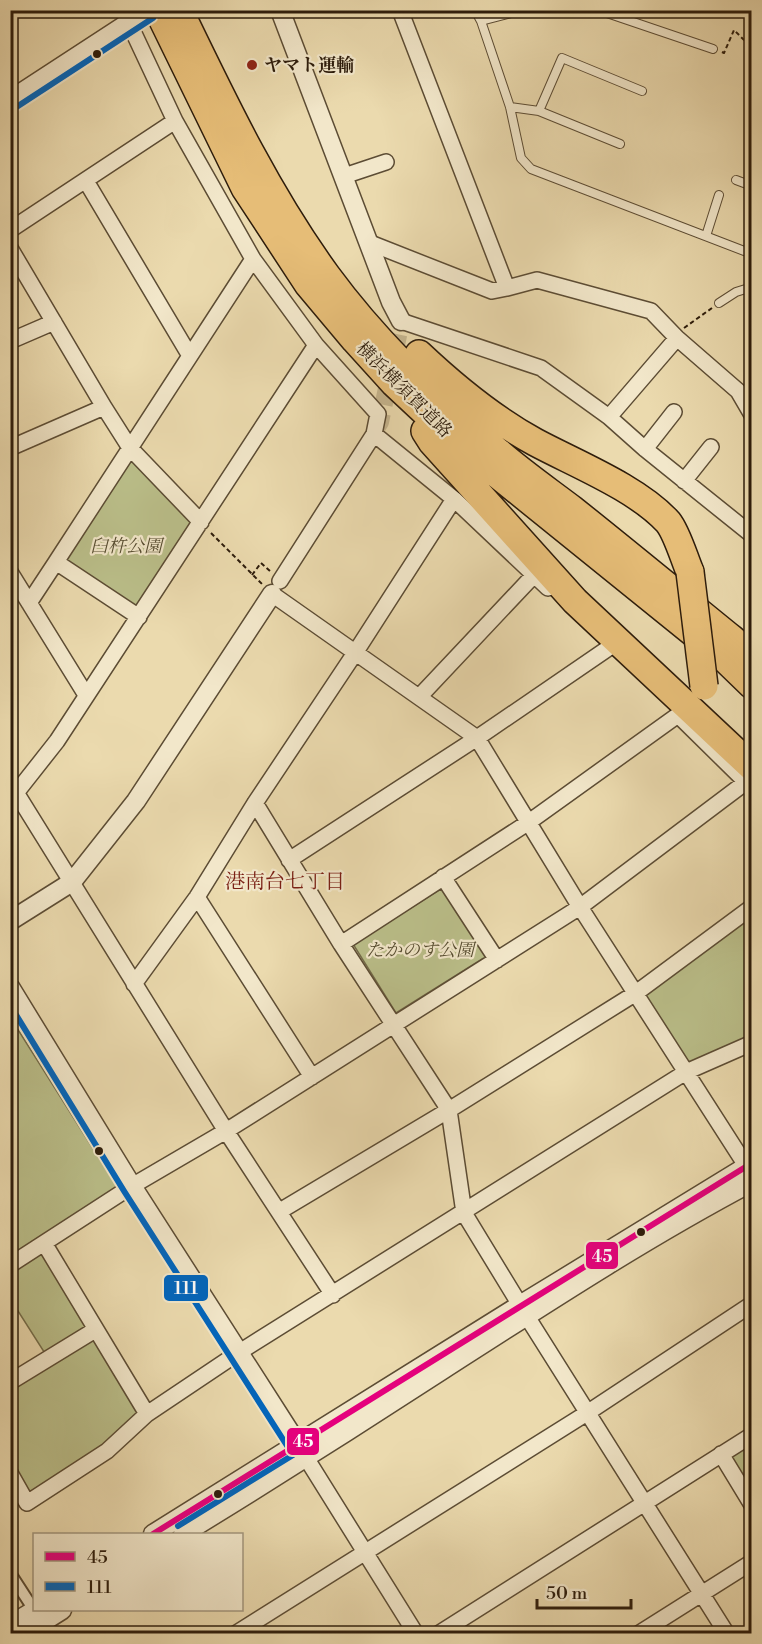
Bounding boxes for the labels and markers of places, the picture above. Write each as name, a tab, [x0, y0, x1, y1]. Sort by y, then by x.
unlabelled marker	[91, 48, 103, 60]
place label: ヤマト運輸	[264, 54, 354, 77]
marker: ヤマト運輸	[245, 58, 259, 72]
unlabelled marker	[93, 1145, 105, 1157]
unlabelled marker	[635, 1226, 647, 1238]
unlabelled marker	[212, 1488, 224, 1500]

